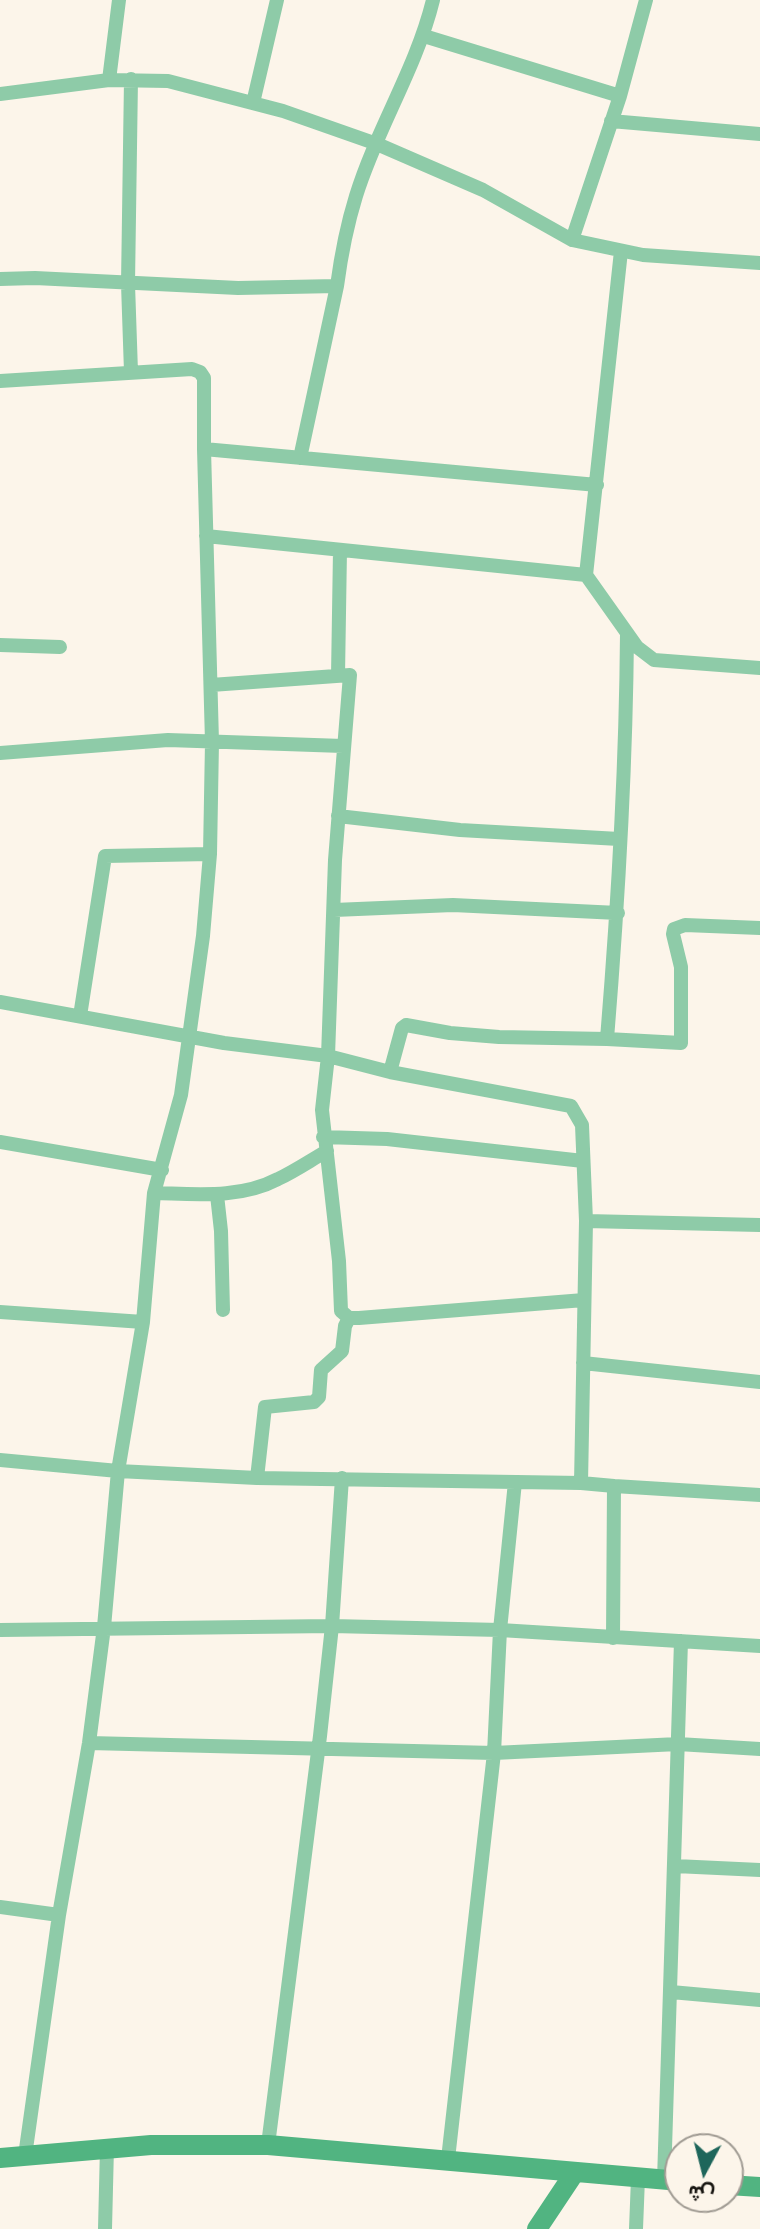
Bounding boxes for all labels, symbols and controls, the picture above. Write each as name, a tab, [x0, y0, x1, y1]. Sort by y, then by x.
north arrow	[664, 2133, 744, 2213]
text: ش	[686, 2179, 716, 2210]

